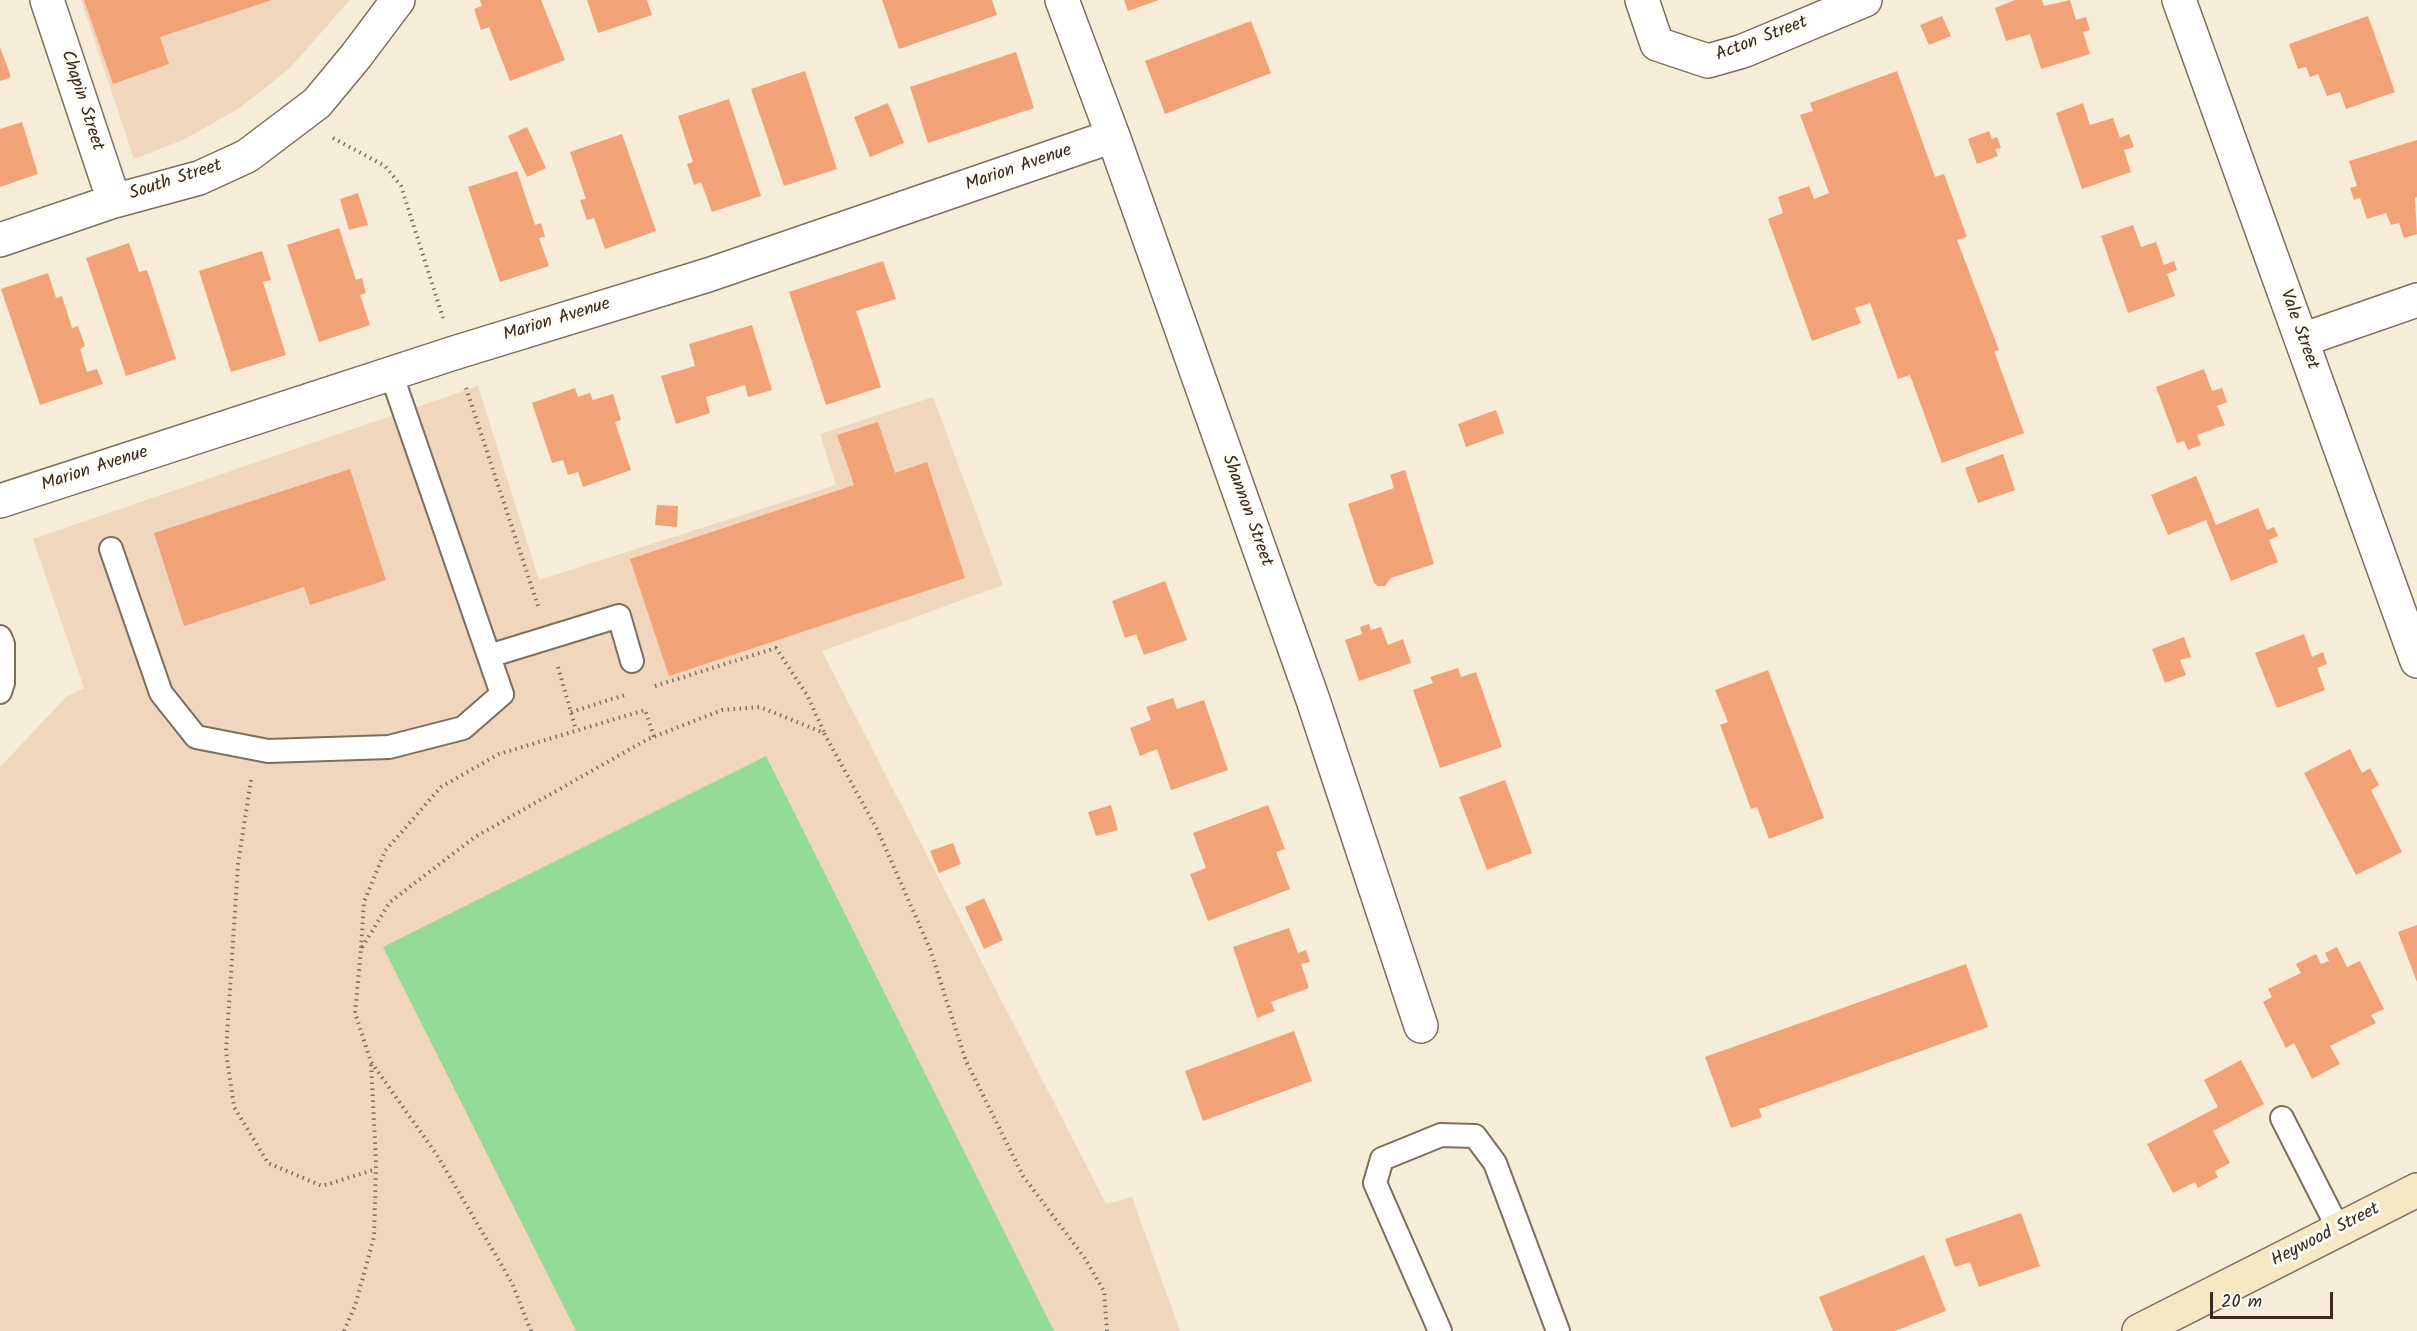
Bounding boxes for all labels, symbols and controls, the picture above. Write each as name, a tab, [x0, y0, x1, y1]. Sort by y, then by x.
street label: Acton Street	[1713, 13, 1811, 67]
street label: Chapin Street	[55, 48, 107, 154]
street label: Marion Avenue	[963, 141, 1075, 197]
street label: South Street	[127, 156, 225, 206]
street label: Vale Street	[2274, 287, 2322, 373]
street label: Marion Avenue	[501, 294, 613, 348]
street label: Marion Avenue	[39, 443, 151, 497]
street label: Shannon Street	[1216, 452, 1276, 570]
street label: Heywood Street	[2268, 1199, 2384, 1273]
scale bar	[2213, 1280, 2336, 1318]
text: 20 m	[2221, 1288, 2262, 1317]

